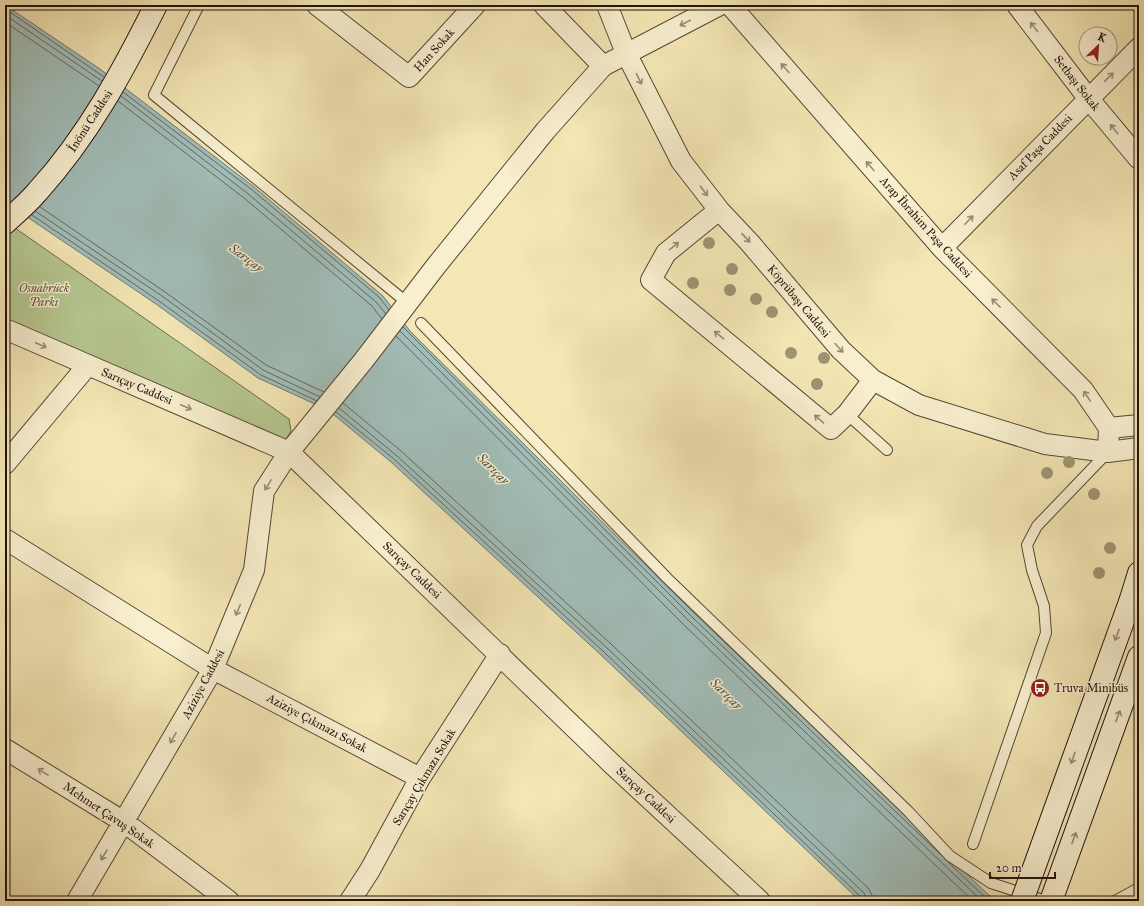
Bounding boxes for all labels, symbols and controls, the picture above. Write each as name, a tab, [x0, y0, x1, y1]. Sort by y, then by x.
one-way arrow	[679, 20, 691, 27]
one-way arrow	[1030, 21, 1038, 32]
street label: Han Sokak	[411, 25, 457, 75]
north arrow	[1078, 26, 1118, 66]
text: K	[1096, 30, 1109, 45]
street label: Setbaşı Sokak	[1051, 52, 1103, 114]
one-way arrow	[780, 63, 790, 73]
one-way arrow	[1104, 72, 1114, 82]
one-way arrow	[636, 73, 644, 85]
street label: İnönü Caddesi	[64, 86, 116, 155]
street label: Asaf Paşa Caddesi	[1004, 111, 1075, 183]
one-way arrow	[1110, 124, 1118, 135]
one-way arrow	[866, 161, 875, 171]
street label: Arap İbrahim Paşa Caddesi	[876, 172, 976, 281]
one-way arrow	[700, 186, 709, 197]
one-way arrow	[964, 215, 974, 225]
one-way arrow	[741, 233, 750, 243]
water label: Sarıçay	[225, 240, 267, 276]
one-way arrow	[669, 241, 680, 250]
street label: Köprübaşı Caddesi	[765, 262, 834, 341]
park label: Osnabrück Parkı	[19, 281, 70, 309]
one-way arrow	[991, 298, 1001, 308]
one-way arrow	[713, 331, 724, 340]
one-way arrow	[34, 342, 46, 349]
one-way arrow	[834, 343, 844, 353]
street label: Sarıçay Caddesi	[99, 365, 175, 408]
one-way arrow	[1083, 390, 1091, 401]
one-way arrow	[179, 404, 191, 412]
one-way arrow	[813, 414, 824, 423]
water label: Sarıçay	[473, 449, 513, 489]
one-way arrow	[264, 479, 272, 490]
street label: Sarıçay Caddesi	[380, 539, 445, 602]
one-way arrow	[234, 603, 241, 615]
one-way arrow	[1113, 629, 1121, 641]
street label: Aziziye Caddesi	[178, 646, 227, 722]
water label: Sarıçay	[706, 674, 746, 714]
bus stop icon: Truva Minibüs	[1029, 677, 1051, 699]
place label: Truva Minibüs	[1054, 681, 1128, 695]
street label: Aziziye Çıkmazı Sokak	[264, 690, 370, 756]
one-way arrow	[1115, 709, 1122, 722]
street label: Sarıçay Çıkmazı Sokak	[389, 726, 459, 828]
one-way arrow	[169, 732, 177, 744]
one-way arrow	[1069, 751, 1077, 763]
street label: Sarıçay Caddesi	[613, 764, 679, 826]
one-way arrow	[37, 768, 49, 776]
street label: Mehmet Çavuş Sokak	[61, 779, 158, 851]
one-way arrow	[1070, 832, 1078, 844]
one-way arrow	[100, 849, 108, 861]
scale bar	[990, 854, 1055, 880]
text: 20 m	[996, 861, 1022, 875]

